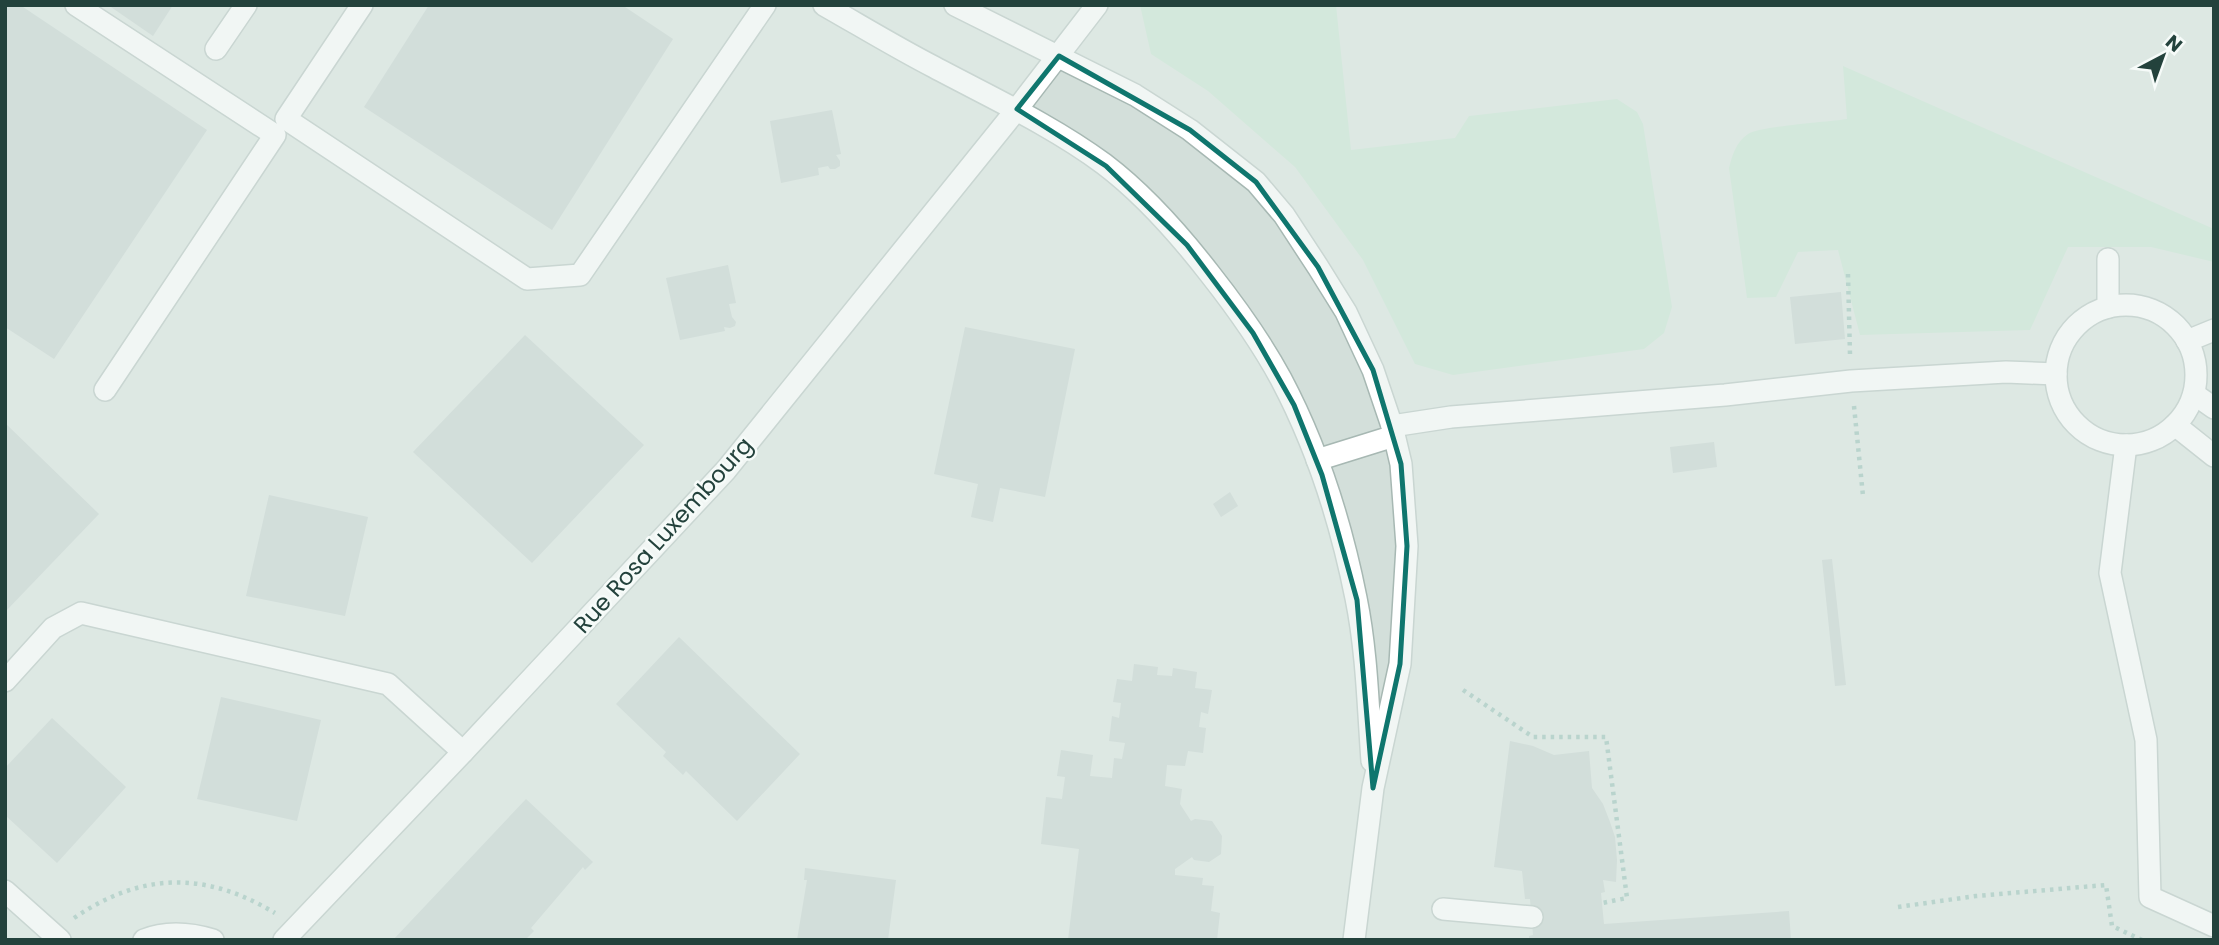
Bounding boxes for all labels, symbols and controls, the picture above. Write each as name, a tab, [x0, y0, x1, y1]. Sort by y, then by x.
north arrow	[2128, 21, 2198, 91]
text: N	[2160, 29, 2188, 58]
street label: Rue Rosa Luxembourg	[566, 430, 760, 640]

